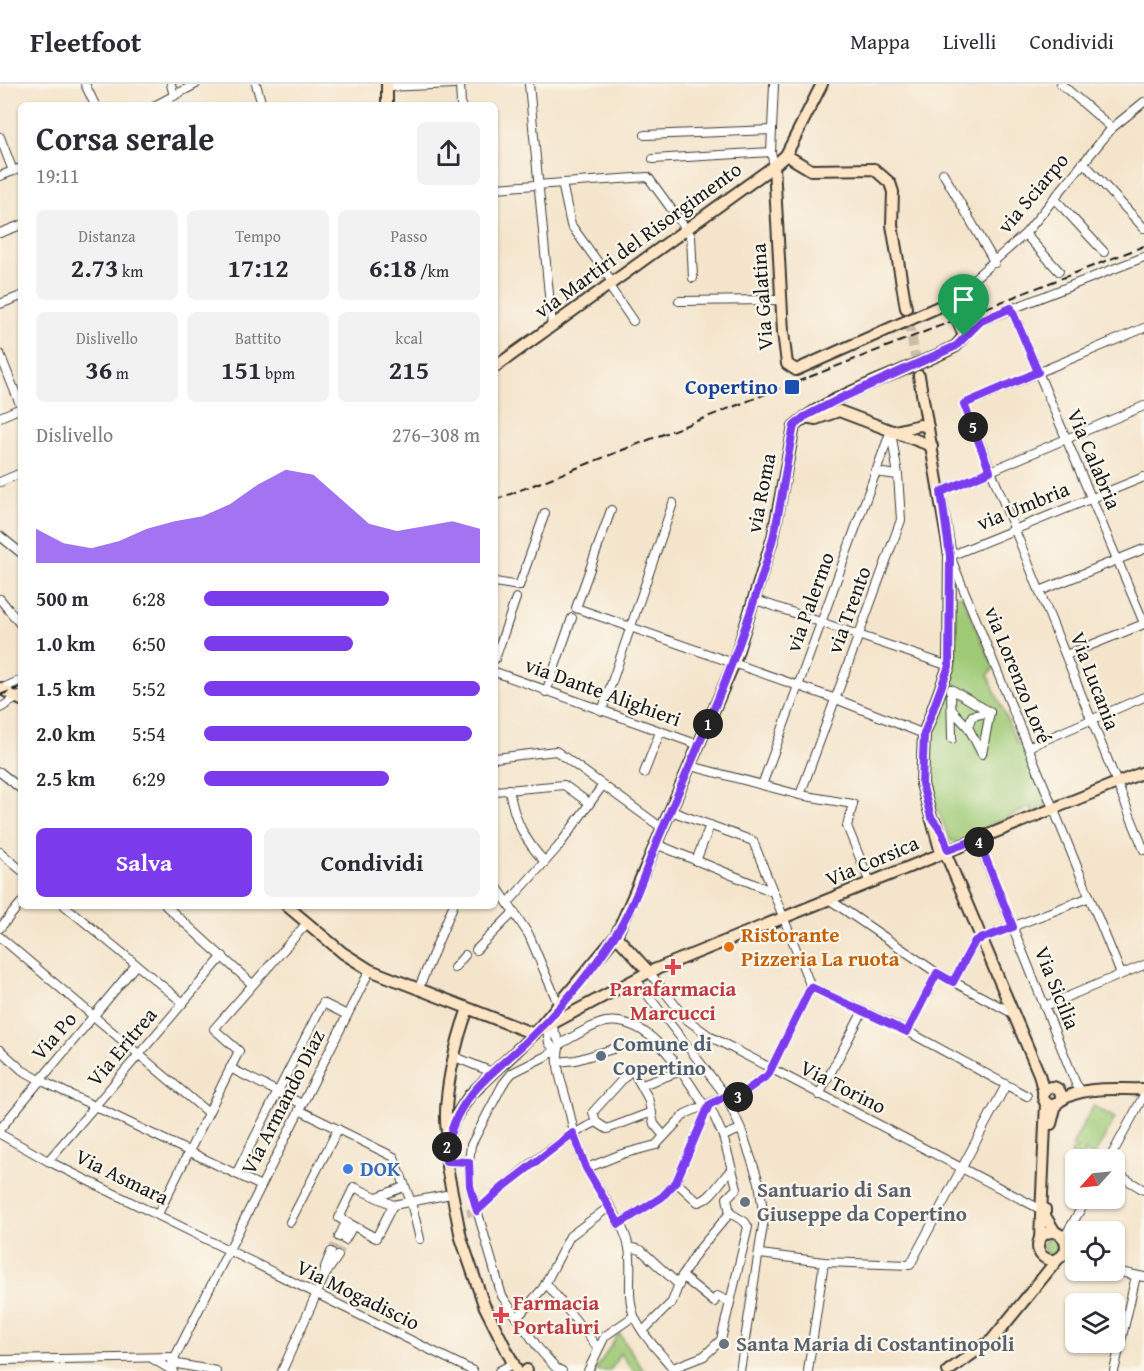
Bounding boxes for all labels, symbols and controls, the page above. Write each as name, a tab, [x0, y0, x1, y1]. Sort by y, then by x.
text: Fleetfoot	[30, 21, 141, 62]
text: Mappa	[850, 26, 910, 57]
text: Livelli	[943, 26, 997, 57]
text: Condividi	[1030, 26, 1114, 57]
text: Corsa serale	[36, 114, 214, 162]
button: share	[417, 122, 480, 185]
street label: via Sciarpo	[990, 146, 1076, 240]
street label: via Martiri del Risorgimento	[528, 154, 748, 326]
text: 19:11	[36, 161, 79, 190]
text: Distanza	[78, 224, 136, 248]
text: Tempo	[235, 224, 281, 248]
text: Passo	[390, 224, 428, 248]
street label: Via Galatina	[742, 242, 781, 352]
text: 2.73	[71, 248, 119, 287]
text: 17:12	[227, 248, 289, 287]
text: 6:18	[369, 248, 417, 287]
text: km	[119, 259, 143, 283]
text: /km	[417, 259, 449, 283]
pin	[938, 274, 989, 336]
icon: arrive	[947, 283, 980, 316]
text: Dislivello	[76, 326, 138, 350]
text: Battito	[235, 326, 281, 350]
text: kcal	[395, 326, 423, 350]
text: 36	[85, 350, 112, 389]
text: 151	[221, 350, 261, 389]
text: 215	[389, 350, 429, 389]
text: m	[112, 361, 129, 385]
text: bpm	[261, 361, 295, 385]
place label: Copertino	[685, 371, 778, 402]
marker: Copertino	[783, 378, 801, 396]
street label: Via Calabria	[1059, 404, 1130, 514]
pin: 5	[958, 412, 988, 442]
text: 5	[969, 415, 977, 439]
text: Dislivello	[36, 420, 113, 449]
text: 276–308 m	[392, 420, 480, 449]
street label: via Roma	[738, 450, 783, 536]
street label: via Umbria	[972, 473, 1074, 538]
street label: via Palermo	[777, 547, 842, 656]
street label: via Trento	[818, 562, 879, 658]
text: 500 m	[36, 584, 89, 613]
text: 6:28	[132, 584, 166, 613]
street label: via Lorenzo Loré	[977, 601, 1060, 748]
street label: Via Lucania	[1063, 627, 1128, 734]
text: 1.0 km	[36, 629, 95, 658]
text: 6:50	[132, 629, 166, 658]
street label: via Dante Alighieri	[521, 649, 686, 734]
text: 1.5 km	[36, 674, 95, 703]
text: 5:52	[132, 674, 166, 703]
pin: 1	[693, 709, 723, 739]
text: 1	[704, 712, 712, 736]
text: 2.0 km	[36, 719, 95, 748]
text: 5:54	[132, 719, 166, 748]
text: 2.5 km	[36, 764, 95, 793]
text: 6:29	[132, 764, 166, 793]
street label: Via Corsica	[820, 827, 923, 894]
pin: 4	[964, 827, 994, 857]
button: Salva	[36, 828, 252, 897]
button: Condividi	[264, 828, 480, 897]
text: 4	[975, 830, 983, 854]
place label: Ristorante Pizzeria La ruota	[741, 919, 900, 974]
marker: Ristorante Pizzeria La ruota	[722, 940, 736, 954]
street label: Via Sicilia	[1027, 942, 1088, 1034]
marker: Parafarmacia Marcucci	[666, 960, 680, 974]
place label: Parafarmacia Marcucci	[610, 973, 737, 1028]
street label: Via Eritrea	[79, 1000, 164, 1093]
street label: Via Po	[23, 1004, 84, 1067]
street label: Via Armando Diaz	[233, 1024, 332, 1180]
place label: Comune di Copertino	[613, 1028, 712, 1083]
marker: Comune di Copertino	[594, 1049, 608, 1063]
street label: Via Torino	[795, 1052, 892, 1121]
pin: 3	[723, 1082, 753, 1112]
text: 3	[734, 1085, 742, 1109]
pin: 2	[432, 1132, 462, 1162]
text: 2	[443, 1135, 451, 1159]
street label: Via Asmara	[70, 1141, 174, 1213]
north arrow	[1065, 1149, 1125, 1209]
map controls	[1065, 1149, 1125, 1353]
place label: DOK	[360, 1153, 401, 1184]
marker: DOK	[341, 1162, 355, 1176]
place label: Santuario di San Giuseppe da Copertino	[757, 1174, 967, 1229]
marker: Santuario di San Giuseppe da Copertino	[738, 1195, 752, 1209]
button: locate	[1065, 1221, 1125, 1281]
street label: Via Mogadiscio	[291, 1251, 425, 1338]
place label: Farmacia Portaluri	[513, 1287, 600, 1342]
button: layers	[1065, 1293, 1125, 1353]
marker: Farmacia Portaluri	[494, 1308, 508, 1322]
place label: Santa Maria di Costantinopoli	[736, 1328, 1015, 1359]
marker: Santa Maria di Costantinopoli	[717, 1337, 731, 1351]

